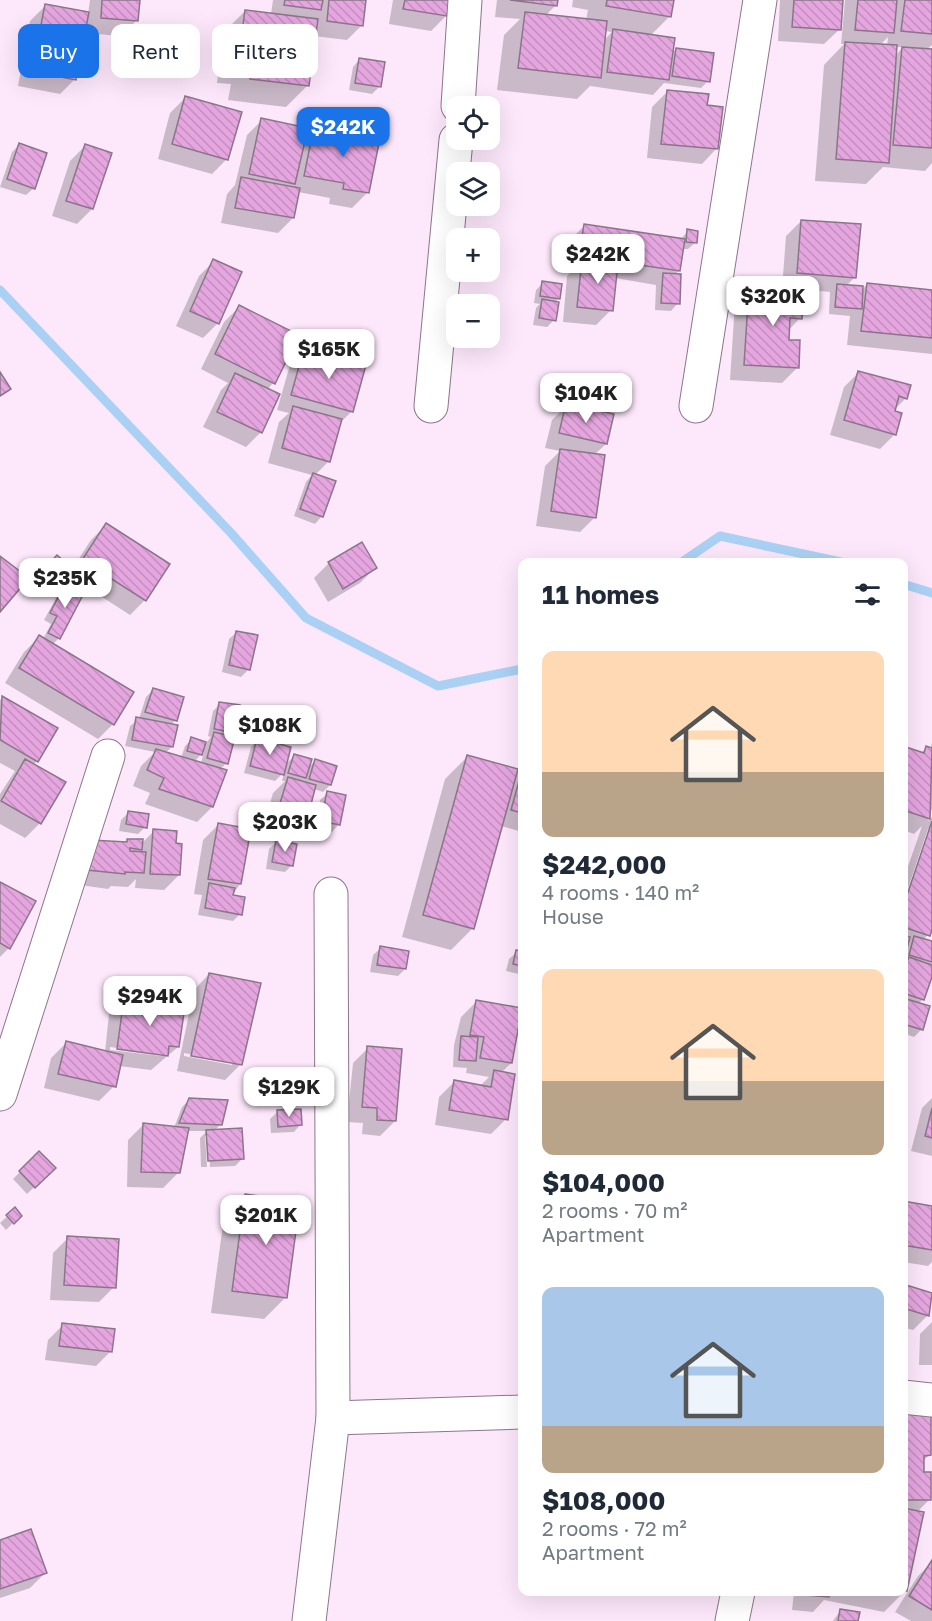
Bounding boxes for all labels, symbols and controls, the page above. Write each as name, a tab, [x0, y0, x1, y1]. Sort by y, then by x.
chip: Buy	[18, 24, 99, 78]
chip: Rent	[111, 24, 200, 78]
chip: Filters	[212, 24, 318, 78]
map controls	[446, 96, 500, 348]
button: locate	[446, 96, 500, 150]
pin: $242K	[301, 107, 385, 158]
text: $242K	[311, 114, 375, 138]
button: layers	[446, 162, 500, 216]
button: +	[446, 228, 500, 282]
pin: $242K	[556, 234, 640, 285]
text: $242K	[566, 241, 630, 265]
pin: $320K	[731, 276, 815, 327]
text: $320K	[740, 283, 806, 307]
button: −	[446, 294, 500, 348]
pin: $165K	[287, 329, 371, 380]
text: $165K	[297, 336, 361, 360]
pin: $104K	[544, 373, 628, 424]
text: $104K	[554, 380, 618, 404]
pin: $235K	[23, 558, 107, 609]
text: $235K	[33, 565, 97, 589]
icon: filters	[851, 578, 884, 611]
text: 11 homes	[542, 579, 659, 610]
icon: home	[659, 690, 767, 798]
pin: $108K	[228, 705, 312, 756]
text: $108K	[238, 712, 302, 736]
pin: $203K	[243, 802, 327, 853]
text: $203K	[252, 809, 318, 833]
text: $242,000	[542, 849, 666, 880]
text: 4 rooms · 140 m²	[542, 880, 699, 904]
text: House	[542, 904, 604, 928]
pin: $294K	[108, 976, 192, 1027]
text: $294K	[117, 983, 183, 1007]
icon: home	[659, 1008, 767, 1116]
pin: $129K	[247, 1067, 331, 1118]
text: $129K	[257, 1074, 321, 1098]
text: $104,000	[542, 1167, 665, 1198]
pin: $201K	[224, 1195, 308, 1246]
text: 2 rooms · 70 m²	[542, 1198, 687, 1222]
text: $201K	[234, 1202, 298, 1226]
text: Apartment	[542, 1222, 645, 1246]
icon: home	[659, 1326, 767, 1434]
text: $108,000	[542, 1485, 665, 1516]
text: 2 rooms · 72 m²	[542, 1516, 687, 1540]
text: Apartment	[542, 1540, 645, 1564]

